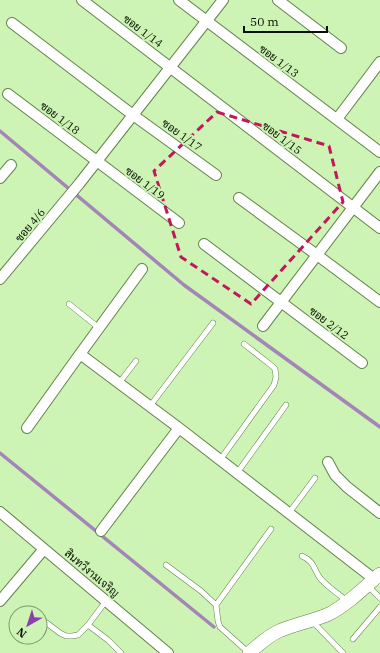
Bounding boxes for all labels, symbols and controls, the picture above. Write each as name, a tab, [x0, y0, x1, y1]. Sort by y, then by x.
scale bar	[244, 8, 327, 34]
street label: ซอย 1/14	[120, 12, 166, 51]
text: 50 m	[250, 14, 279, 29]
street label: ซอย 1/13	[256, 42, 302, 80]
street label: ซอย 1/18	[37, 99, 83, 137]
street label: ซอย 1/17	[159, 116, 205, 154]
street label: ซอย 1/15	[259, 119, 305, 157]
street label: ซอย 1/19	[122, 164, 168, 202]
street label: ซอย 4/6	[12, 205, 48, 245]
street label: ซอย 2/12	[306, 304, 352, 342]
street label: สินทวีงามเจริญ	[62, 545, 123, 600]
north arrow	[8, 605, 48, 645]
text: N	[14, 624, 29, 641]

